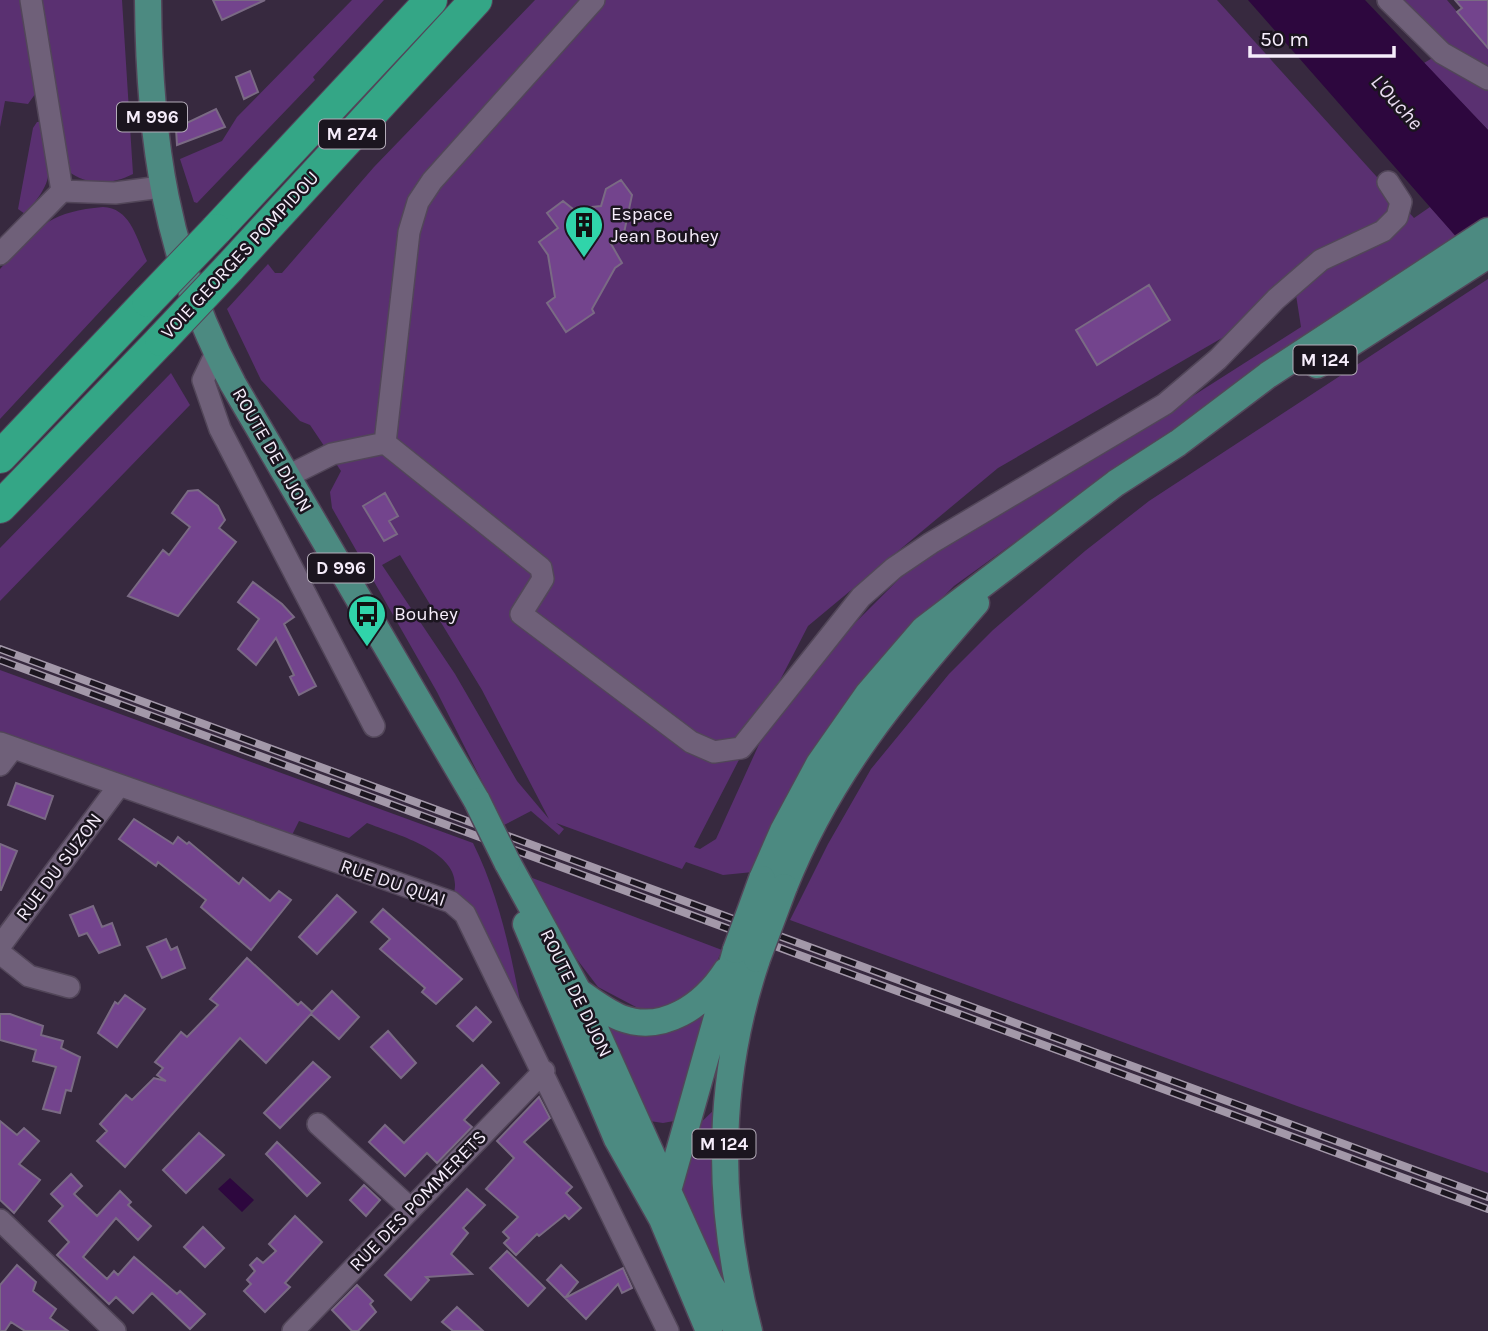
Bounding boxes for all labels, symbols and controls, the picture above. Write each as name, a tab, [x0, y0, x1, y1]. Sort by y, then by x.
scale bar	[1250, 14, 1394, 58]
text: 50 m	[1260, 27, 1309, 51]
water label: L'Ouche	[1366, 69, 1428, 135]
road number: M 996	[117, 103, 187, 132]
road number: M 274	[319, 119, 385, 148]
street label: VOIE GEORGES POMPIDOU	[157, 167, 323, 343]
place label: Espace Jean Bouhey	[611, 203, 719, 247]
building icon: Espace Jean Bouhey	[563, 204, 605, 259]
road number: M 124	[1294, 346, 1356, 374]
street label: ROUTE DE DIJON	[228, 384, 316, 516]
road number: D 996	[308, 554, 374, 582]
bus stop icon: Bouhey	[346, 593, 388, 648]
place label: Bouhey	[394, 603, 458, 625]
street label: RUE DU SUZON	[11, 809, 107, 925]
street label: RUE DU QUAI	[338, 855, 448, 911]
street label: ROUTE DE DIJON	[536, 925, 616, 1061]
street label: RUE DES POMMERETS	[345, 1126, 491, 1276]
road number: M 124	[692, 1129, 756, 1158]

